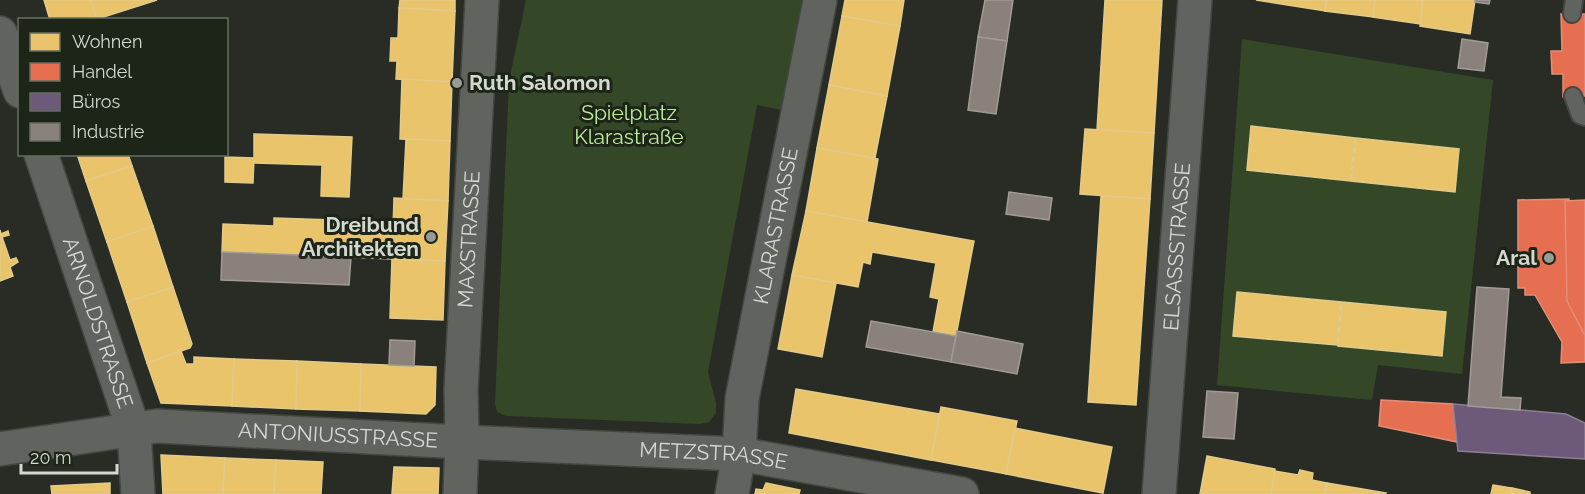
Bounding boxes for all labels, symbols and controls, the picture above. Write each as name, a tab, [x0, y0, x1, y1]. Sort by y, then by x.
legend	[18, 18, 228, 156]
text: Wohnen	[72, 31, 142, 52]
text: Handel	[72, 61, 132, 82]
place label: Ruth Salomon	[469, 70, 611, 95]
marker: Ruth Salomon	[450, 76, 464, 90]
text: Büros	[72, 91, 120, 112]
park label: Spielplatz Klarastraße	[574, 100, 684, 149]
text: Industrie	[72, 121, 145, 142]
street label: KLARASTRASSE	[748, 145, 803, 306]
street label: ELSASSSTRASSE	[1158, 162, 1195, 332]
street label: MAXSTRASSE	[452, 170, 485, 308]
place label: Dreibund Architekten	[302, 212, 419, 261]
marker: Dreibund Architekten	[424, 230, 438, 244]
street label: ARNOLDSTRASSE	[58, 234, 138, 411]
place label: Aral	[1496, 245, 1537, 270]
marker: Aral	[1542, 251, 1556, 265]
street label: ANTONIUSSTRASSE	[238, 417, 439, 453]
scale bar	[21, 437, 117, 475]
street label: METZSTRASSE	[639, 437, 790, 474]
text: 20 m	[30, 447, 72, 468]

